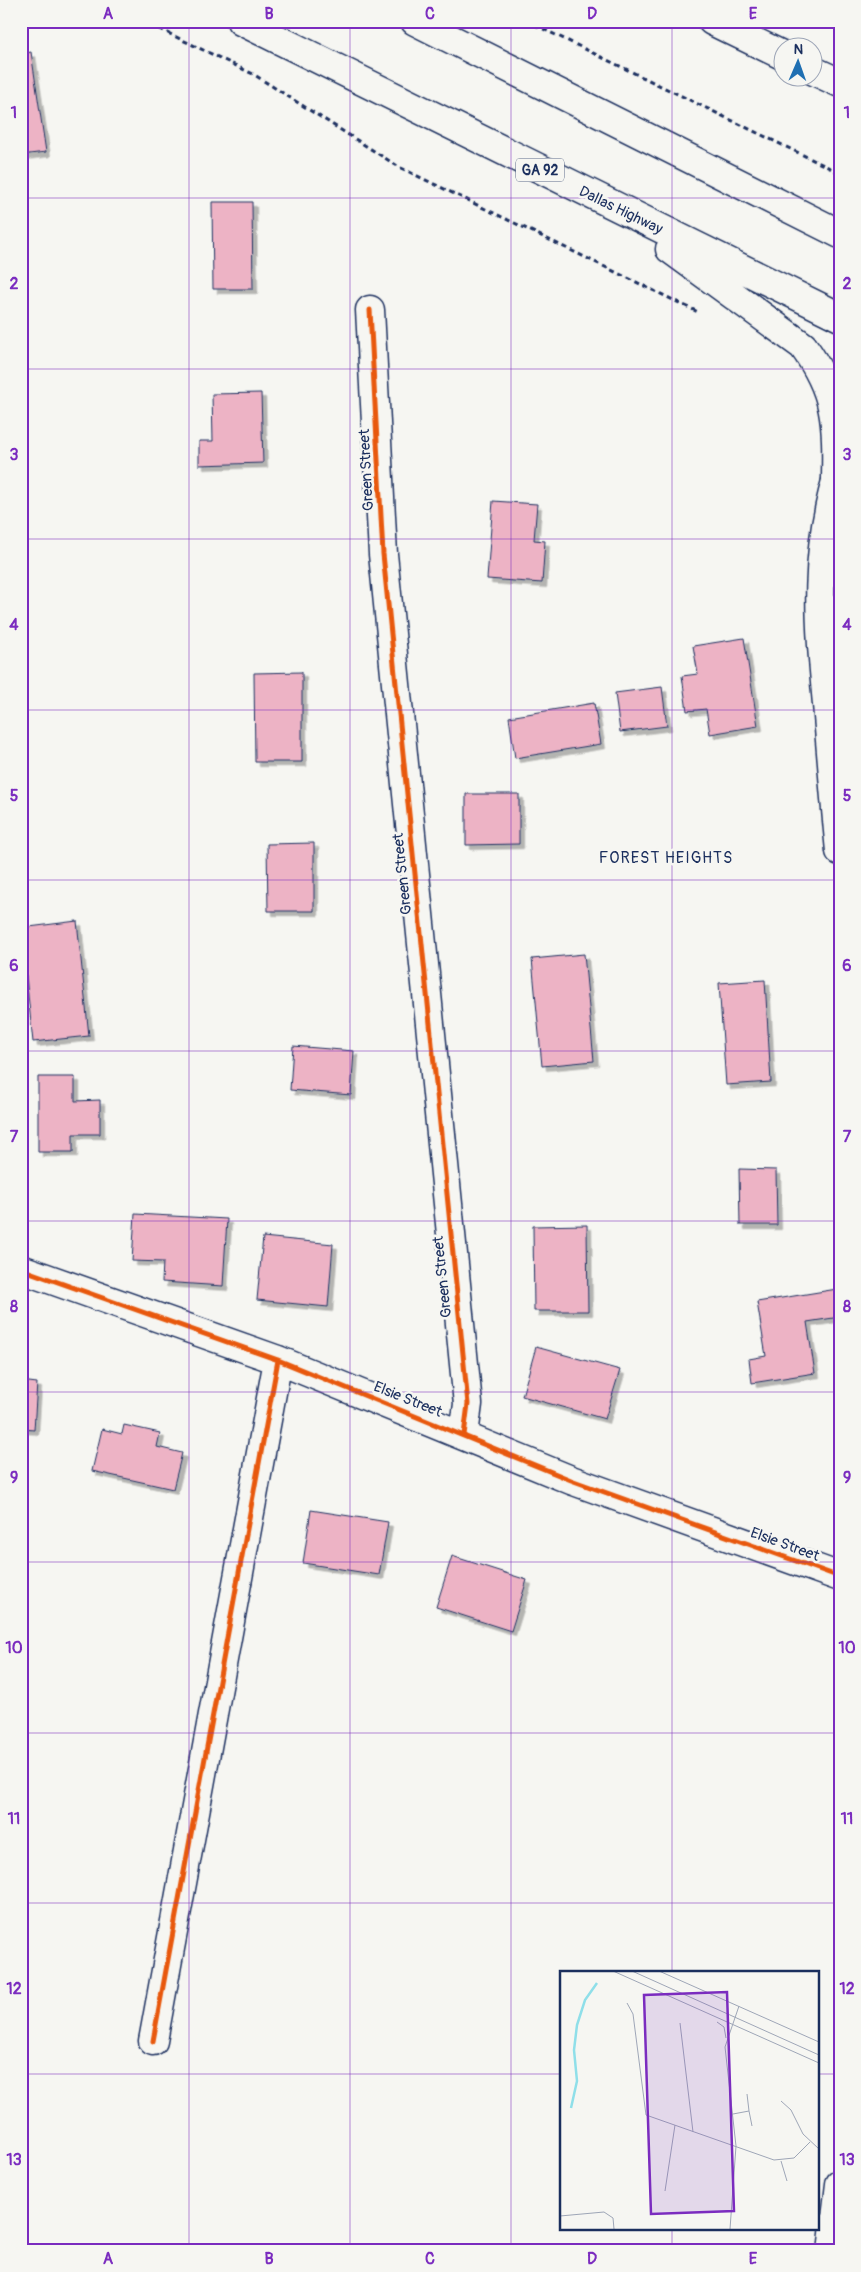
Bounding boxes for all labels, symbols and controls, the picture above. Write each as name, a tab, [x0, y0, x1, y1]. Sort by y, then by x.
text: A	[103, 4, 114, 24]
text: B	[264, 4, 274, 24]
text: C	[425, 4, 435, 24]
text: D	[587, 4, 597, 24]
text: E	[749, 4, 758, 24]
north arrow	[774, 38, 824, 88]
text: N	[793, 41, 803, 58]
text: 1	[11, 103, 17, 123]
text: 1	[844, 103, 850, 123]
road number: GA 92	[516, 158, 564, 182]
street label: Dallas Highway	[576, 182, 666, 239]
text: 2	[10, 274, 19, 294]
text: 2	[843, 274, 852, 294]
street label: Green Street	[355, 428, 378, 511]
text: 3	[10, 445, 19, 465]
text: 3	[843, 445, 852, 465]
text: 4	[9, 615, 19, 635]
text: 4	[842, 615, 852, 635]
text: 5	[10, 786, 19, 806]
text: 5	[843, 786, 852, 806]
street label: Green Street	[389, 831, 416, 916]
district label: FOREST HEIGHTS	[599, 848, 733, 868]
text: 6	[9, 956, 19, 976]
text: 6	[842, 956, 852, 976]
text: 7	[10, 1127, 19, 1147]
text: 7	[843, 1127, 852, 1147]
street label: Green Street	[429, 1234, 456, 1319]
text: 8	[10, 1297, 18, 1317]
text: 8	[843, 1297, 851, 1317]
street label: Elsie Street	[371, 1377, 446, 1422]
text: 9	[10, 1468, 18, 1488]
text: 9	[843, 1468, 851, 1488]
street label: Elsie Street	[748, 1523, 823, 1566]
text: 10	[5, 1638, 23, 1658]
text: 10	[838, 1638, 856, 1658]
text: 11	[8, 1809, 20, 1829]
text: 11	[841, 1809, 853, 1829]
inset map	[560, 1971, 818, 2230]
text: 12	[6, 1979, 22, 1999]
text: 12	[839, 1979, 855, 1999]
text: 13	[6, 2150, 22, 2170]
text: 13	[839, 2150, 855, 2170]
text: A	[103, 2249, 114, 2269]
text: B	[264, 2249, 274, 2269]
text: C	[425, 2249, 435, 2269]
text: D	[587, 2249, 597, 2269]
text: E	[749, 2249, 758, 2269]

